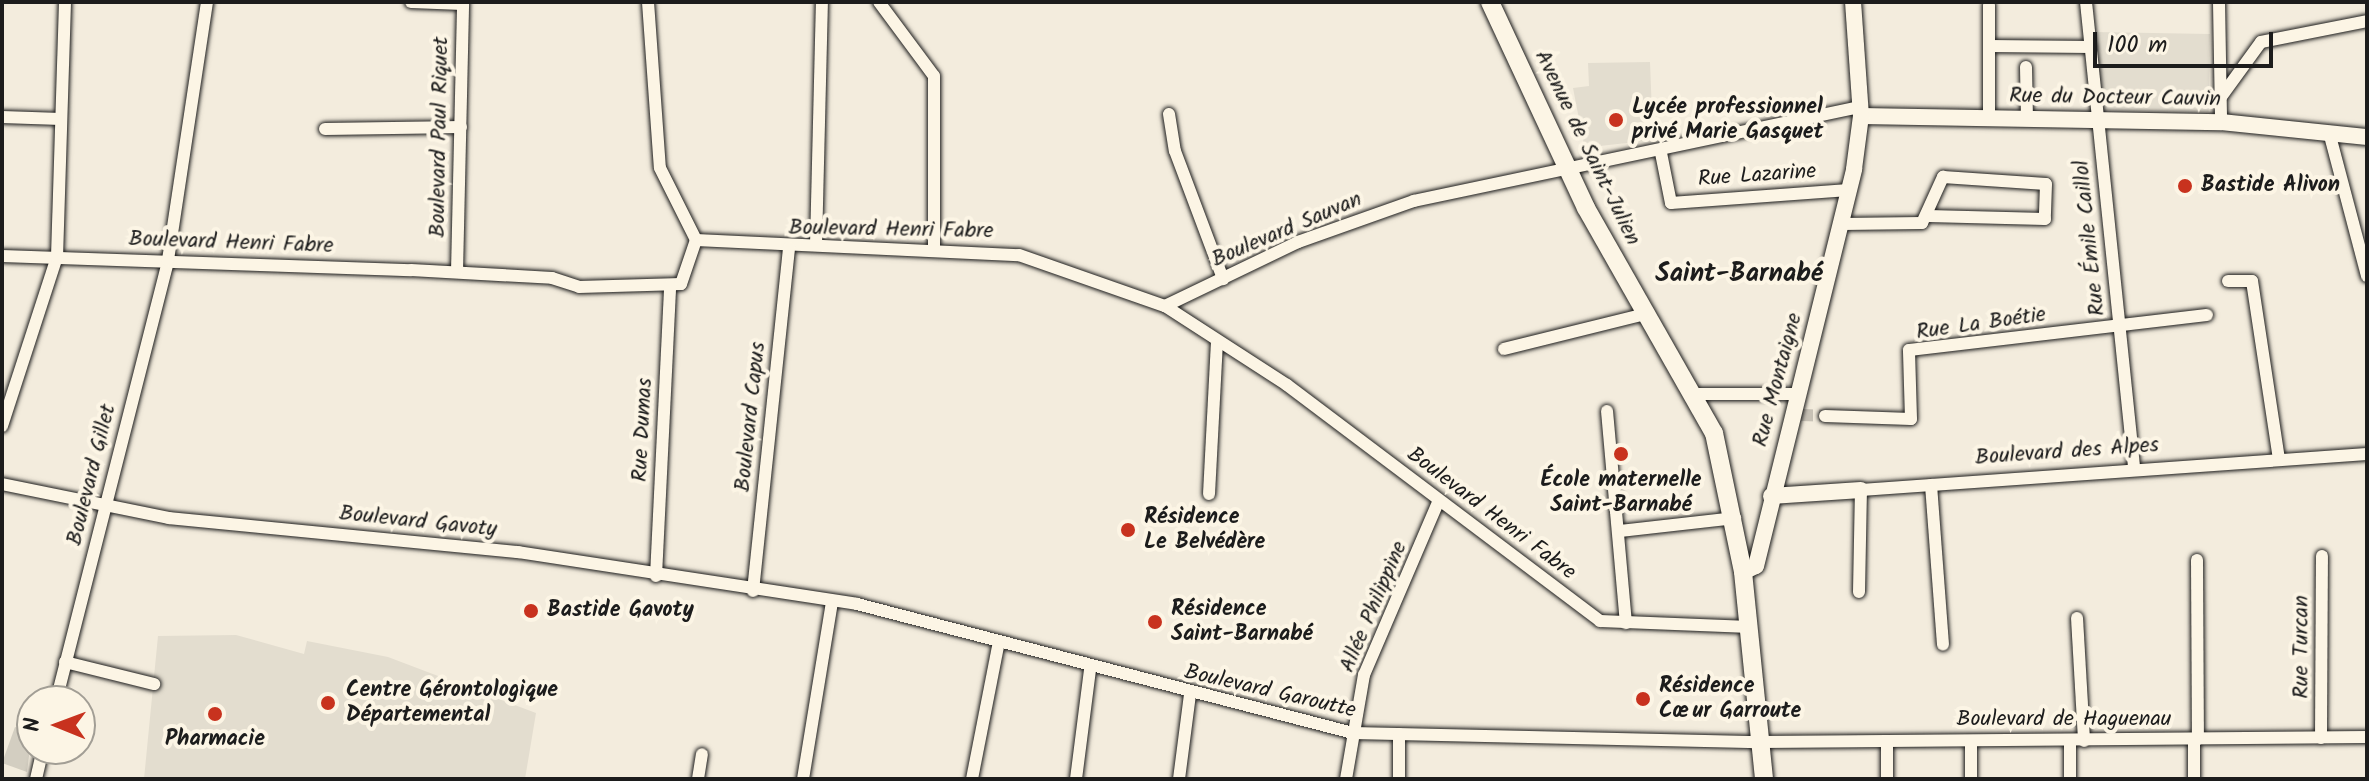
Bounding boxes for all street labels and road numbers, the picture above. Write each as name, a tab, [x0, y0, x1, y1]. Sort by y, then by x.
street label: Boulevard Paul Riquet	[425, 36, 455, 238]
street label: Avenue de Saint-Julien	[1528, 46, 1646, 250]
street label: Rue du Docteur Cauvin	[2009, 83, 2221, 113]
street label: Rue Lazarine	[1697, 159, 1817, 193]
street label: Rue Émile Caillol	[2069, 159, 2111, 317]
street label: Boulevard Sauvan	[1208, 187, 1366, 273]
street label: Boulevard Henri Fabre	[788, 215, 994, 245]
street label: Boulevard Henri Fabre	[128, 226, 334, 260]
street label: Rue La Boétie	[1915, 302, 2047, 346]
street label: Rue Montaigne	[1747, 310, 1809, 450]
street label: Boulevard Capus	[730, 341, 772, 493]
street label: Rue Dumas	[627, 377, 659, 483]
street label: Boulevard Gillet	[62, 402, 122, 548]
street label: Boulevard des Alpes	[1974, 432, 2160, 472]
street label: Boulevard Henri Fabre	[1401, 442, 1581, 586]
street label: Boulevard Gavoty	[338, 501, 498, 543]
street label: Allée Philippine	[1334, 537, 1414, 677]
street label: Rue Turcan	[2289, 595, 2315, 699]
street label: Boulevard Garoutte	[1182, 659, 1358, 725]
street label: Boulevard de Haguenau	[1957, 707, 2171, 733]

